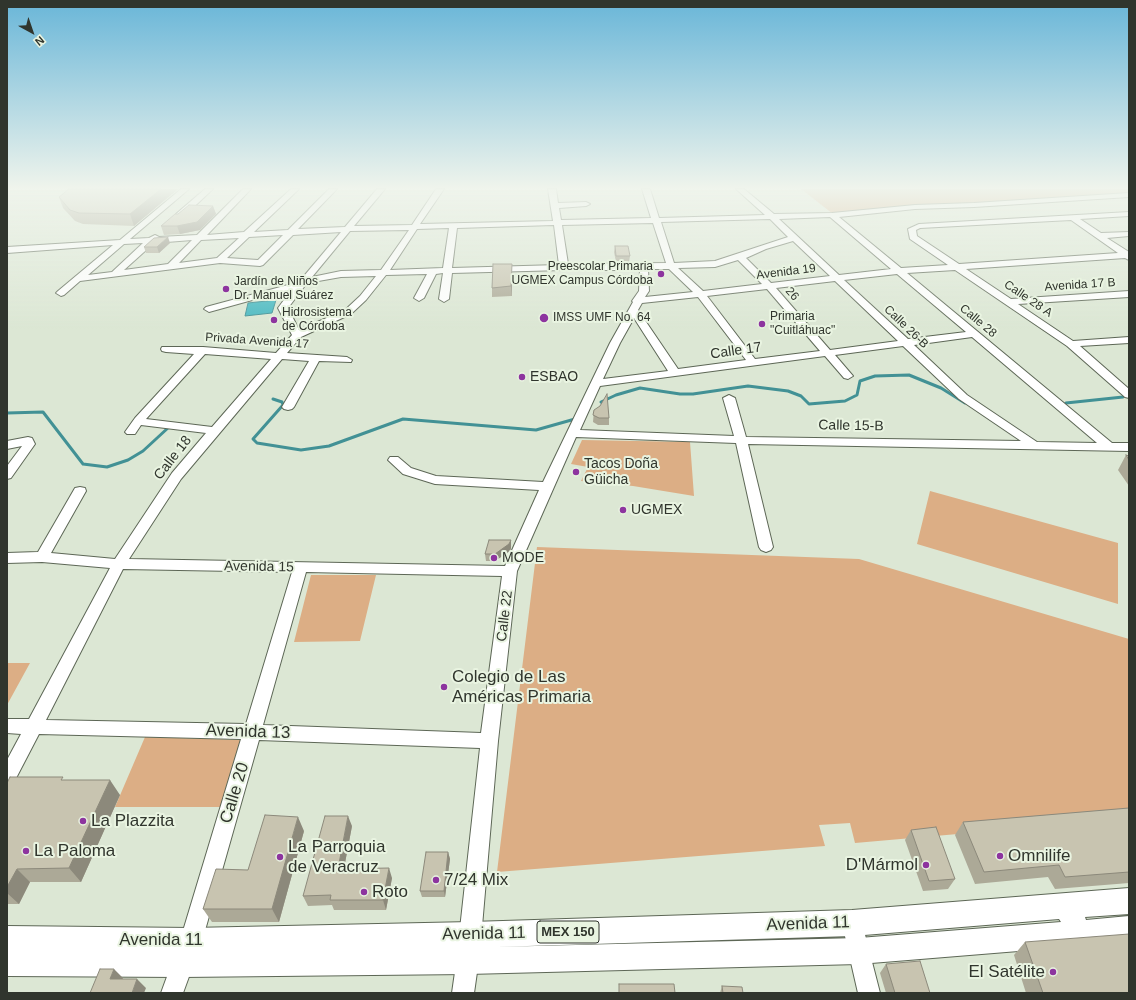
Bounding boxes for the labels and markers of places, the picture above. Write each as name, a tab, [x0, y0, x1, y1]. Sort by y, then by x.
place label: Preescolar Primaria UGMEX Campus Córdoba	[512, 260, 653, 288]
marker: Preescolar Primaria UGMEX Campus Córdoba	[656, 269, 666, 279]
place label: Jardín de Niños Dr. Manuel Suárez	[234, 275, 333, 303]
marker: Jardín de Niños Dr. Manuel Suárez	[221, 284, 231, 294]
place label: Hidrosistema de Córdoba	[282, 306, 352, 334]
place label: Primaria "Cuitláhuac"	[770, 310, 835, 338]
place label: IMSS UMF No. 64	[553, 311, 650, 325]
marker: IMSS UMF No. 64	[538, 312, 550, 324]
marker: Hidrosistema de Córdoba	[269, 315, 279, 325]
marker: Primaria "Cuitláhuac"	[757, 319, 767, 329]
place label: ESBAO	[530, 369, 578, 385]
marker: ESBAO	[517, 372, 527, 382]
place label: Tacos Doña Güicha	[584, 456, 658, 488]
marker: Tacos Doña Güicha	[571, 467, 581, 477]
place label: UGMEX	[631, 502, 682, 518]
marker: UGMEX	[618, 505, 628, 515]
place label: MODE	[502, 550, 544, 566]
marker: MODE	[489, 553, 499, 563]
place label: Colegio de Las Américas Primaria	[452, 667, 591, 707]
marker: Colegio de Las Américas Primaria	[439, 682, 449, 692]
place label: La Plazzita	[91, 811, 174, 831]
marker: La Plazzita	[78, 816, 88, 826]
place label: La Parroquia de Veracruz	[288, 837, 385, 877]
place label: La Paloma	[34, 841, 115, 861]
marker: La Paloma	[21, 846, 31, 856]
place label: Omnilife	[1008, 846, 1070, 866]
marker: Omnilife	[995, 851, 1005, 861]
marker: La Parroquia de Veracruz	[275, 852, 285, 862]
place label: D'Mármol	[846, 855, 918, 875]
marker: D'Mármol	[921, 860, 931, 870]
place label: 7/24 Mix	[444, 870, 508, 890]
marker: 7/24 Mix	[431, 875, 441, 885]
place label: Roto	[372, 882, 408, 902]
marker: Roto	[359, 887, 369, 897]
place label: El Satélite	[968, 962, 1045, 982]
marker: El Satélite	[1048, 967, 1058, 977]

